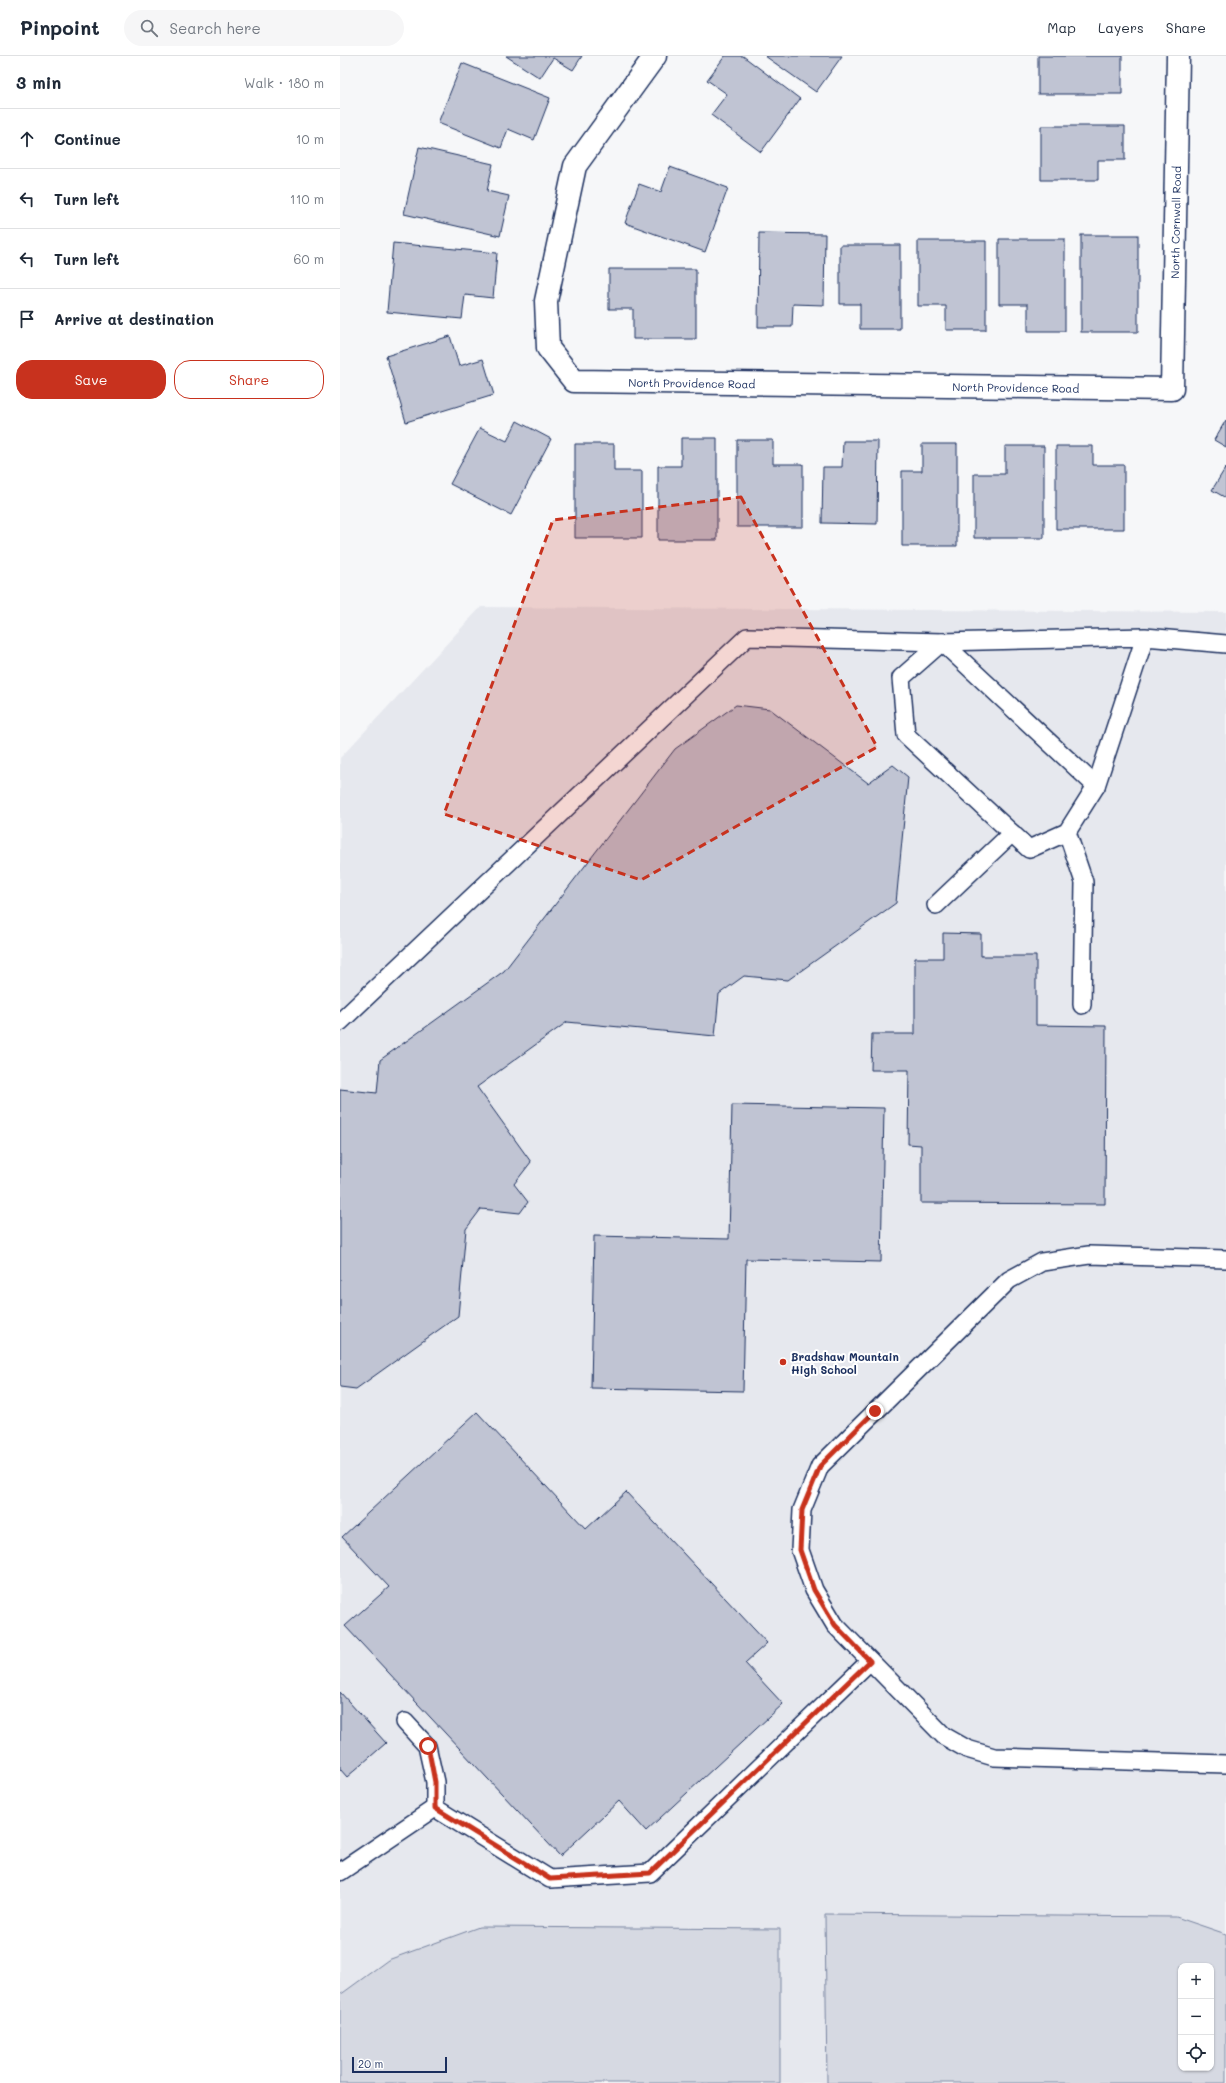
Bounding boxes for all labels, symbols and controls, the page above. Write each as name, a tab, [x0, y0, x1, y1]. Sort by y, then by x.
search box	[124, 10, 404, 46]
text: Pinpoint	[20, 15, 100, 40]
icon: search	[138, 17, 160, 39]
text: Search here	[170, 18, 261, 38]
text: Map	[1047, 18, 1076, 37]
text: Layers	[1098, 18, 1144, 37]
text: Share	[1166, 18, 1206, 37]
text: 3 min	[16, 71, 61, 93]
text: Walk · 180 m	[244, 74, 324, 91]
icon: ahead	[16, 128, 38, 150]
text: Continue	[54, 129, 121, 149]
text: 10 m	[296, 130, 324, 147]
street label: North Cornwall Road	[1166, 166, 1184, 279]
icon: left	[16, 188, 38, 210]
text: Turn left	[54, 189, 119, 209]
text: 110 m	[290, 190, 324, 207]
icon: left	[16, 248, 38, 270]
text: Turn left	[54, 249, 119, 269]
text: 60 m	[294, 250, 324, 267]
icon: arrive	[16, 308, 38, 330]
text: Arrive at destination	[54, 309, 214, 329]
button: Save	[16, 360, 166, 399]
button: Share	[174, 360, 324, 399]
street label: North Providence Road	[628, 374, 755, 391]
street label: North Providence Road	[952, 379, 1079, 395]
place label: Bradshaw Mountain High School	[791, 1349, 899, 1377]
marker: Bradshaw Mountain High School	[778, 1357, 788, 1367]
route end	[866, 1402, 884, 1420]
route start	[419, 1737, 437, 1755]
map controls	[1178, 1963, 1214, 2071]
button: +	[1178, 1963, 1214, 1999]
button: −	[1178, 1999, 1214, 2035]
button: locate	[1178, 2035, 1214, 2071]
scale bar	[352, 2055, 447, 2074]
text: 20 m	[358, 2056, 383, 2071]

